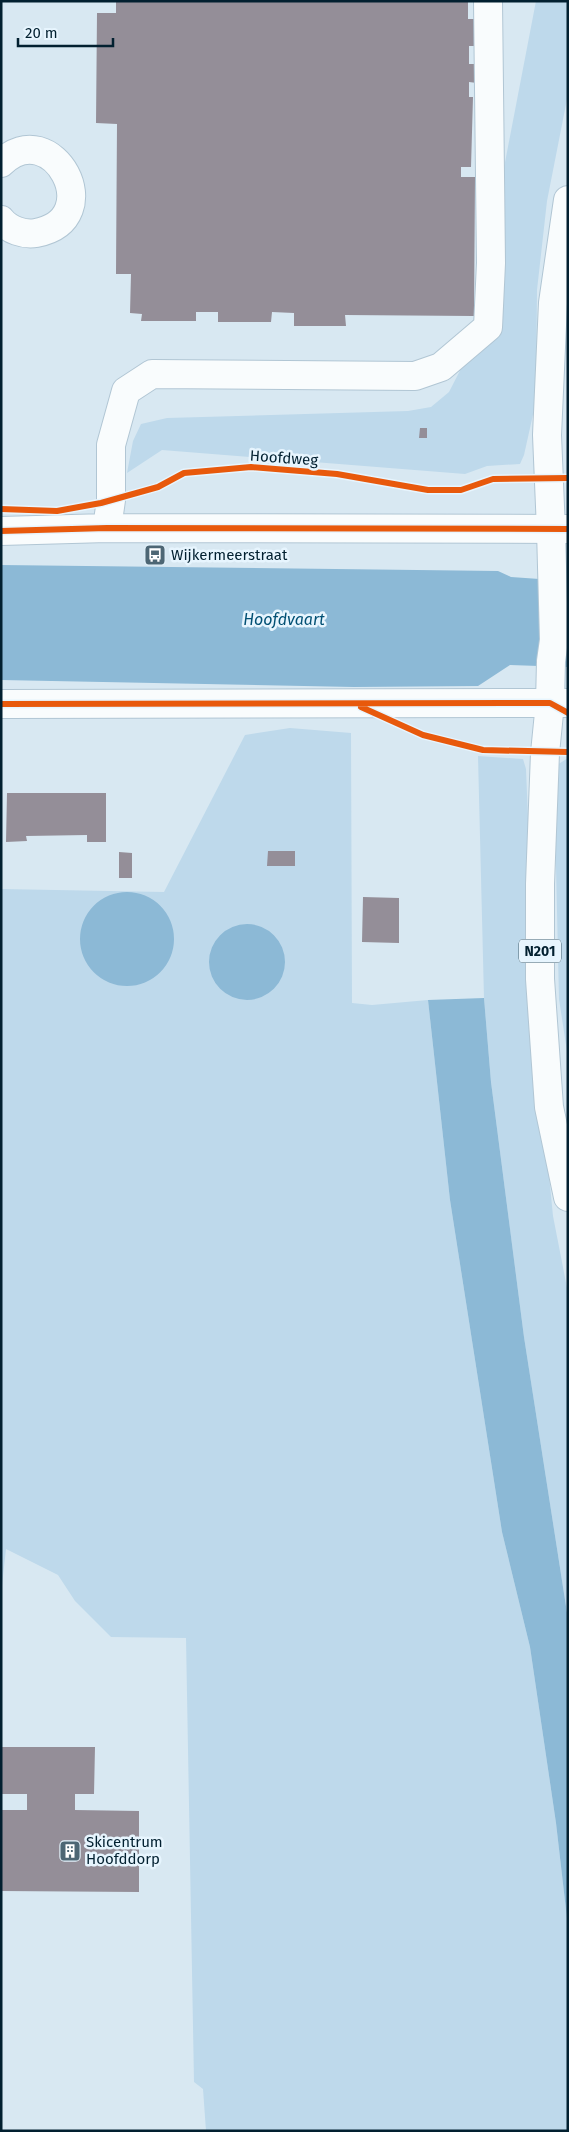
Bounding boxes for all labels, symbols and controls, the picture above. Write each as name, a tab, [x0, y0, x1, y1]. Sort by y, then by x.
scale bar	[18, 15, 112, 47]
text: 20 m	[25, 24, 58, 42]
street label: Hoofdweg	[249, 447, 319, 469]
bus stop icon: Wijkermeerstraat	[143, 543, 167, 567]
place label: Wijkermeerstraat	[171, 546, 288, 564]
water label: Hoofdvaart	[243, 610, 325, 629]
road number: N201	[519, 939, 561, 962]
place label: Skicentrum Hoofddorp	[86, 1833, 163, 1868]
building icon: Skicentrum Hoofddorp	[58, 1839, 82, 1863]

